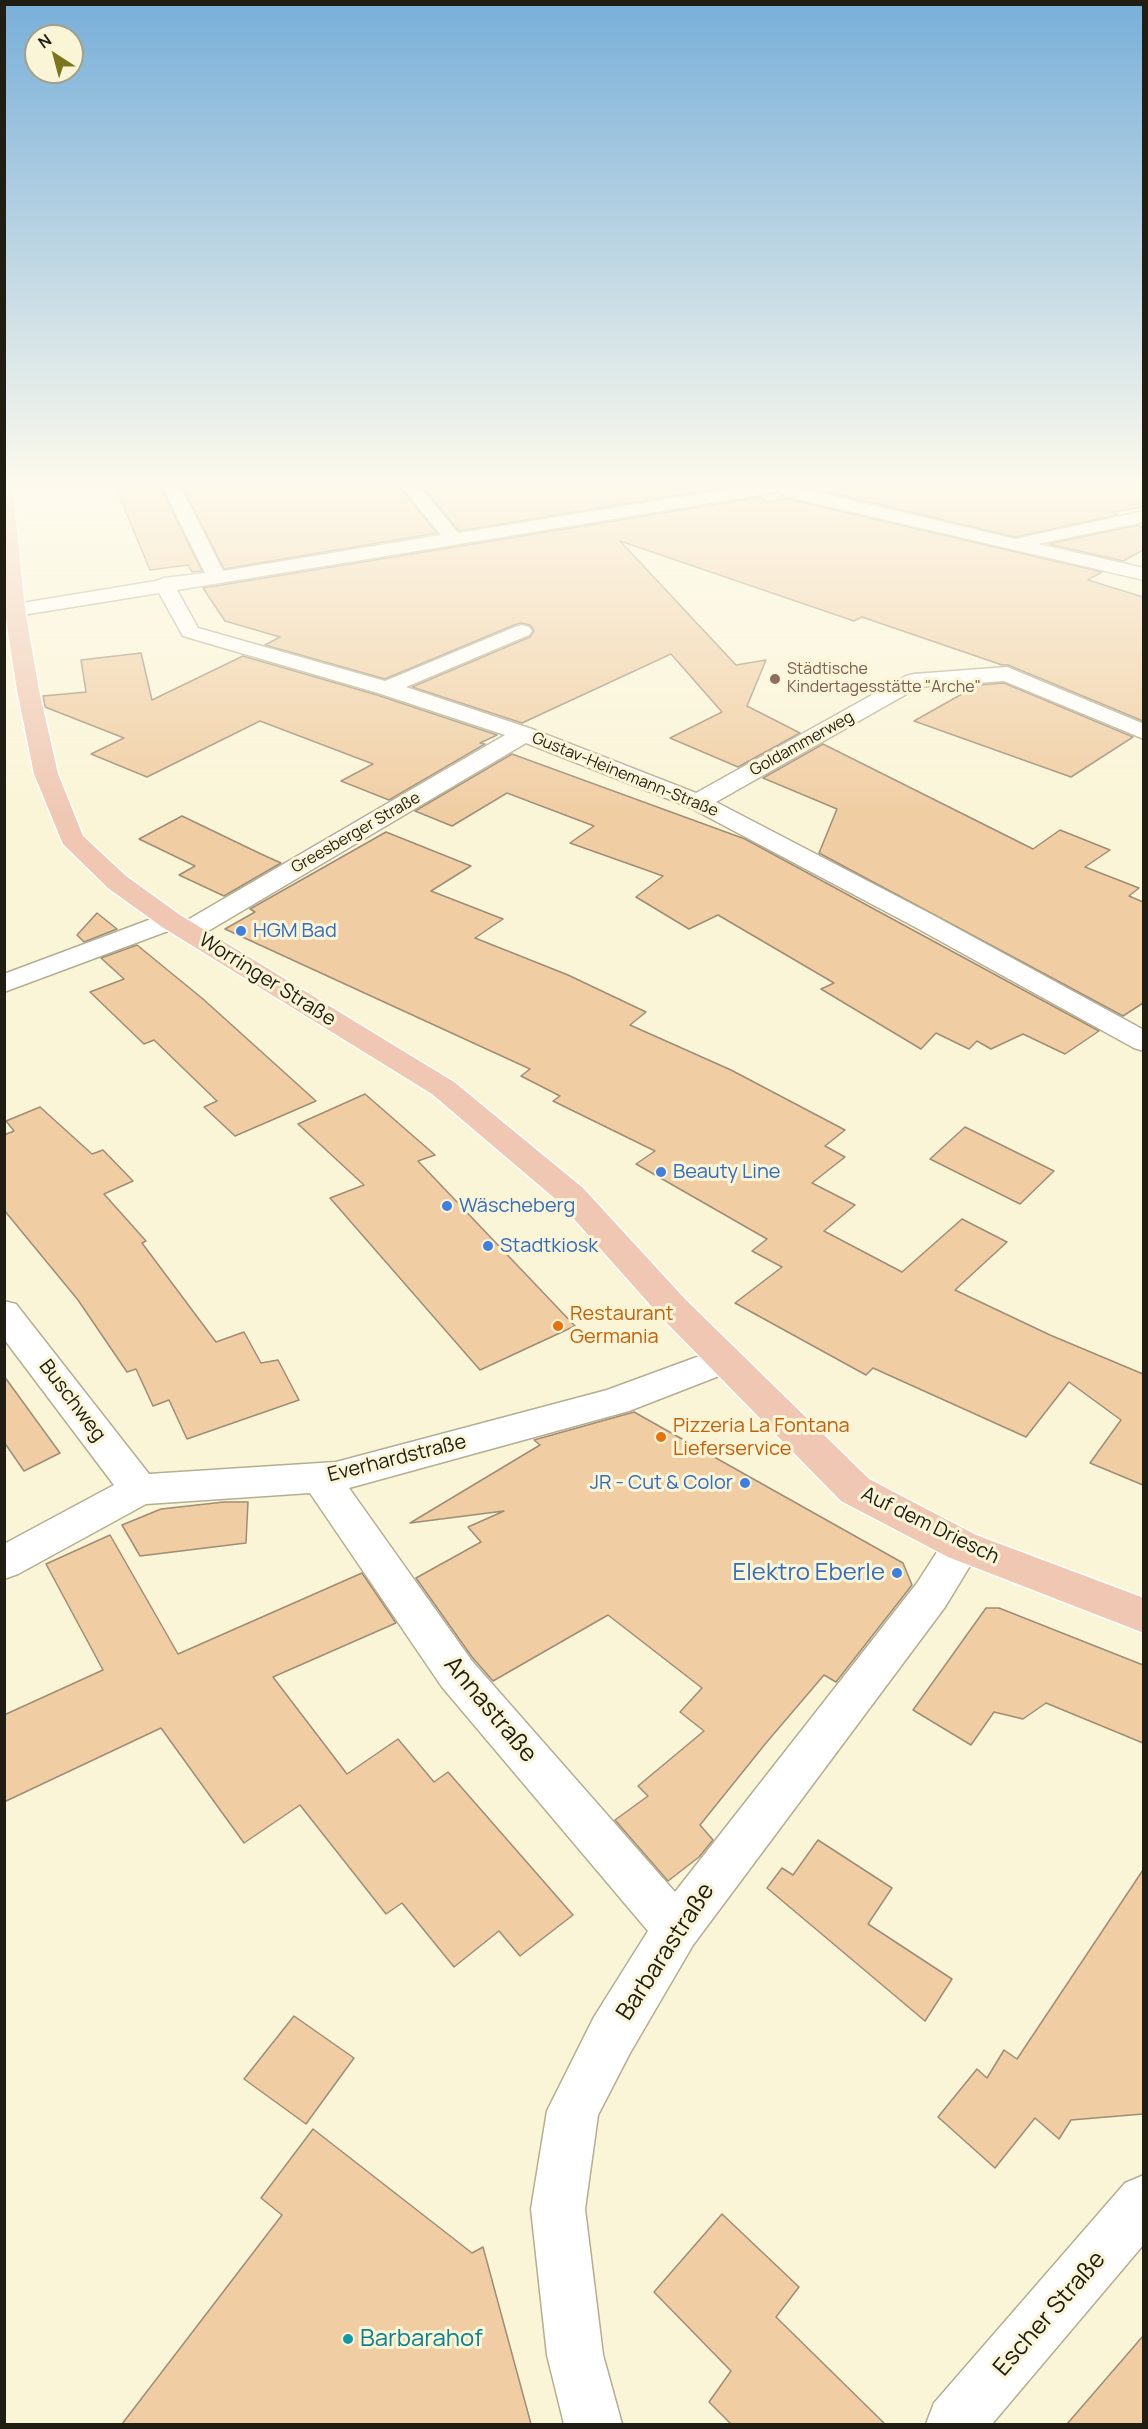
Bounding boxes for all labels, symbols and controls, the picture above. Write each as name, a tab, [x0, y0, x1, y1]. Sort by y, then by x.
north arrow	[24, 24, 84, 84]
text: N	[33, 29, 56, 53]
place label: Städtische Kindertagesstätte "Arche"	[787, 660, 981, 698]
marker: Städtische Kindertagesstätte "Arche"	[768, 672, 782, 686]
street label: Goldammerweg	[747, 708, 857, 780]
street label: Gustav-Heinemann-Straße	[529, 729, 721, 821]
street label: Greesberger Straße	[288, 788, 424, 878]
place label: HGM Bad	[253, 919, 337, 943]
marker: HGM Bad	[234, 924, 248, 938]
street label: Worringer Straße	[194, 928, 340, 1032]
place label: Beauty Line	[673, 1160, 780, 1184]
marker: Beauty Line	[654, 1165, 668, 1179]
place label: Wäscheberg	[459, 1194, 575, 1218]
marker: Wäscheberg	[440, 1199, 454, 1213]
place label: Stadtkiosk	[500, 1234, 598, 1258]
marker: Stadtkiosk	[481, 1239, 495, 1253]
place label: Restaurant Germania	[570, 1302, 674, 1349]
marker: Restaurant Germania	[551, 1319, 565, 1333]
street label: Buschweg	[34, 1355, 110, 1447]
place label: Pizzeria La Fontana Lieferservice	[673, 1414, 850, 1461]
street label: Everhardstraße	[325, 1430, 469, 1488]
marker: Pizzeria La Fontana Lieferservice	[654, 1430, 668, 1444]
place label: JR - Cut & Color	[590, 1471, 733, 1495]
marker: JR - Cut & Color	[738, 1476, 752, 1490]
street label: Auf dem Driesch	[857, 1482, 1003, 1570]
place label: Elektro Eberle	[733, 1559, 885, 1587]
marker: Elektro Eberle	[890, 1566, 904, 1580]
street label: Annastraße	[437, 1651, 543, 1769]
street label: Barbarastraße	[611, 1878, 721, 2026]
street label: Escher Straße	[988, 2246, 1112, 2382]
place label: Barbarahof	[360, 2325, 483, 2353]
marker: Barbarahof	[341, 2332, 355, 2346]

